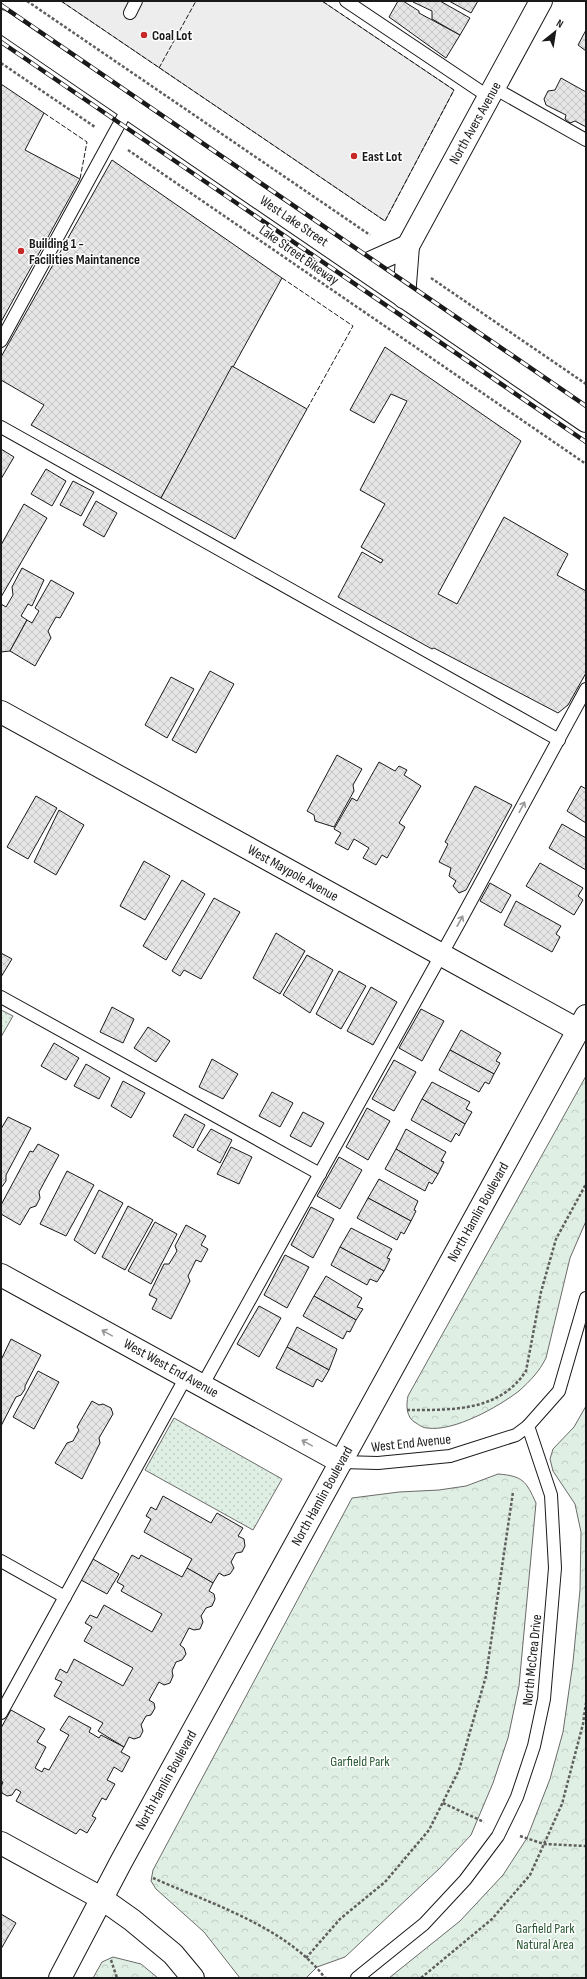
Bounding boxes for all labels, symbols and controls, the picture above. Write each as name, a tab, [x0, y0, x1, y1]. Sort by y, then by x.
north arrow	[535, 12, 575, 52]
text: N	[554, 17, 566, 31]
place label: Coal Lot	[152, 27, 192, 44]
marker: Coal Lot	[139, 30, 149, 40]
street label: North Avers Avenue	[445, 79, 505, 167]
place label: East Lot	[362, 148, 402, 165]
marker: East Lot	[349, 151, 359, 161]
street label: West Lake Street	[256, 192, 332, 250]
street label: Lake Street Bikeway	[256, 221, 343, 289]
place label: Building 1 - Facilities Maintanence	[29, 235, 140, 268]
marker: Building 1 - Facilities Maintanence	[16, 246, 26, 256]
one-way arrow	[519, 801, 527, 813]
street label: West Maypole Avenue	[245, 841, 341, 905]
one-way arrow	[457, 915, 465, 927]
street label: North Hamlin Boulevard	[444, 1159, 512, 1265]
one-way arrow	[101, 1329, 113, 1337]
street label: West West End Avenue	[120, 1335, 222, 1401]
street label: West End Avenue	[370, 1430, 452, 1456]
one-way arrow	[301, 1439, 313, 1447]
street label: North Hamlin Boulevard	[288, 1443, 356, 1549]
street label: North McCrea Drive	[519, 1613, 545, 1707]
street label: North Hamlin Boulevard	[132, 1727, 200, 1833]
park label: Garfield Park	[330, 1753, 390, 1770]
park label: Garfield Park Natural Area	[515, 1920, 575, 1953]

